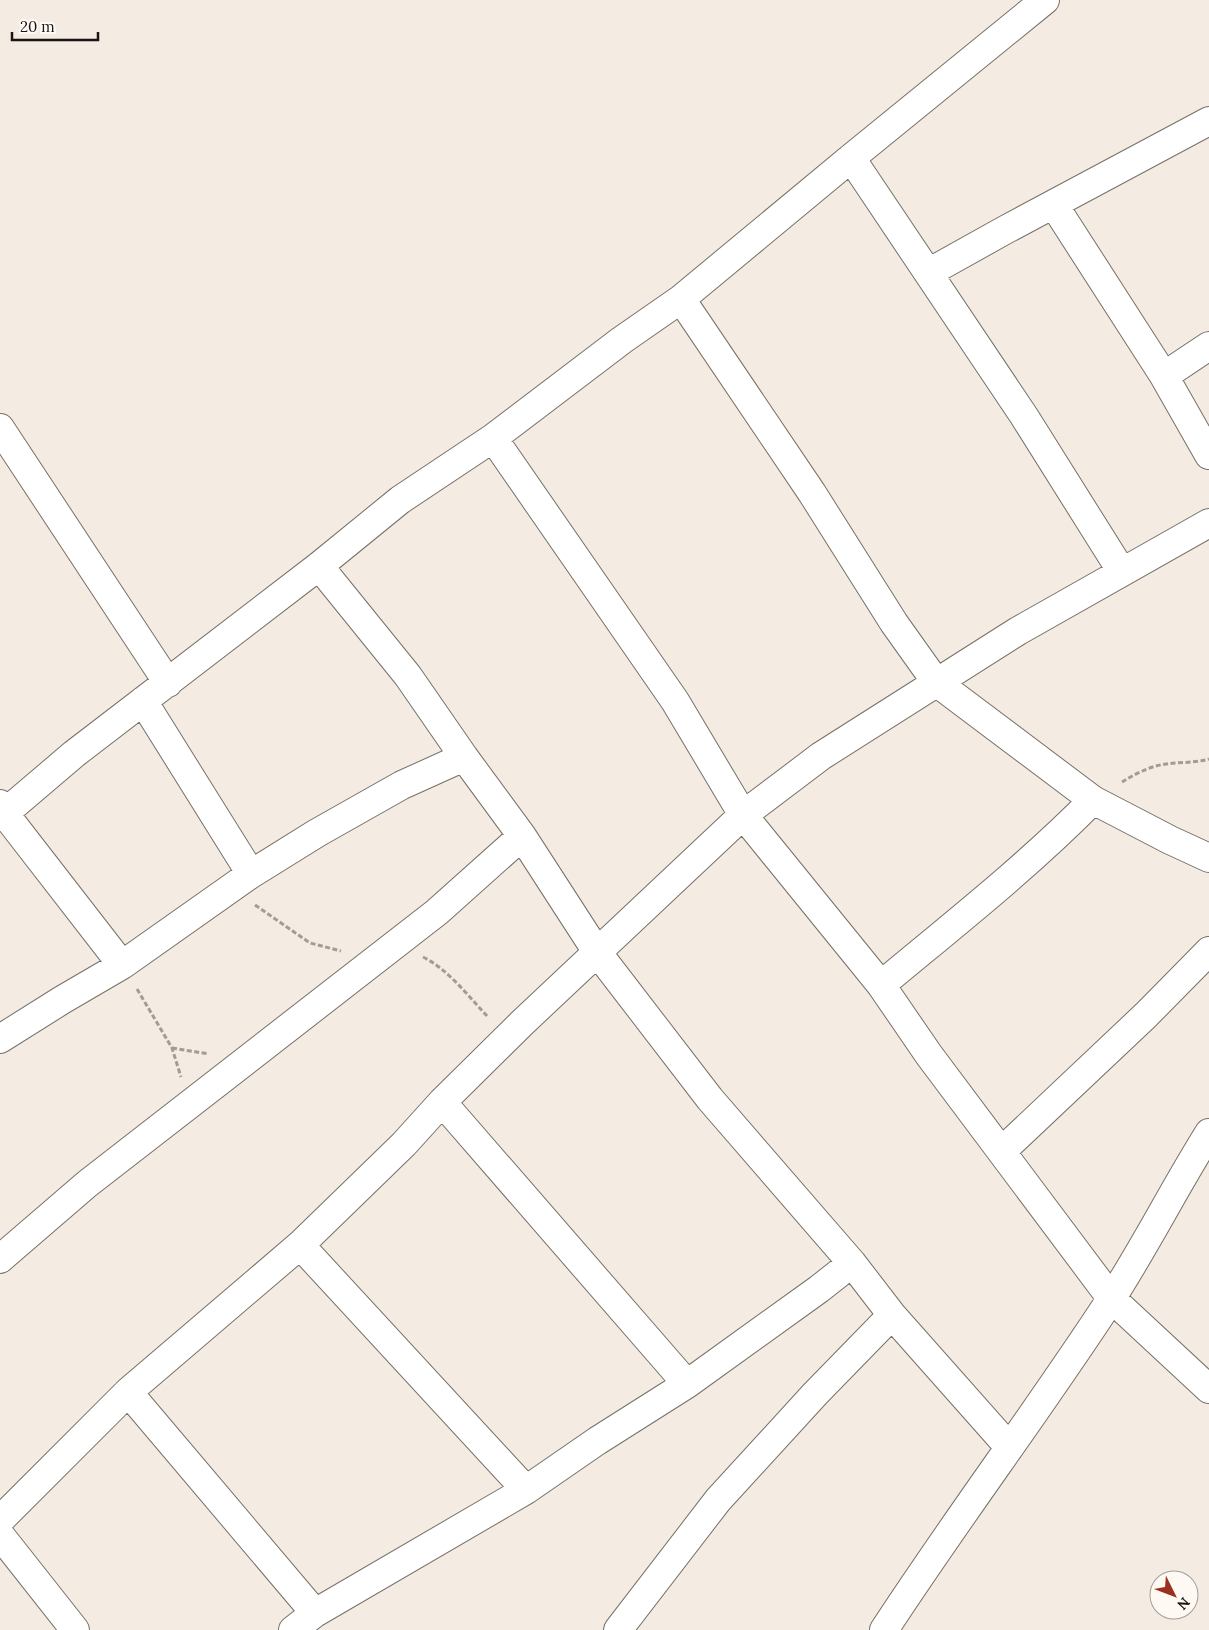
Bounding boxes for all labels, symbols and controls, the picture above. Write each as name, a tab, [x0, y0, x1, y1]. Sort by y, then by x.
scale bar	[12, 10, 99, 42]
text: 20 m	[20, 17, 55, 36]
north arrow	[1149, 1570, 1199, 1620]
text: N	[1173, 1594, 1194, 1614]

